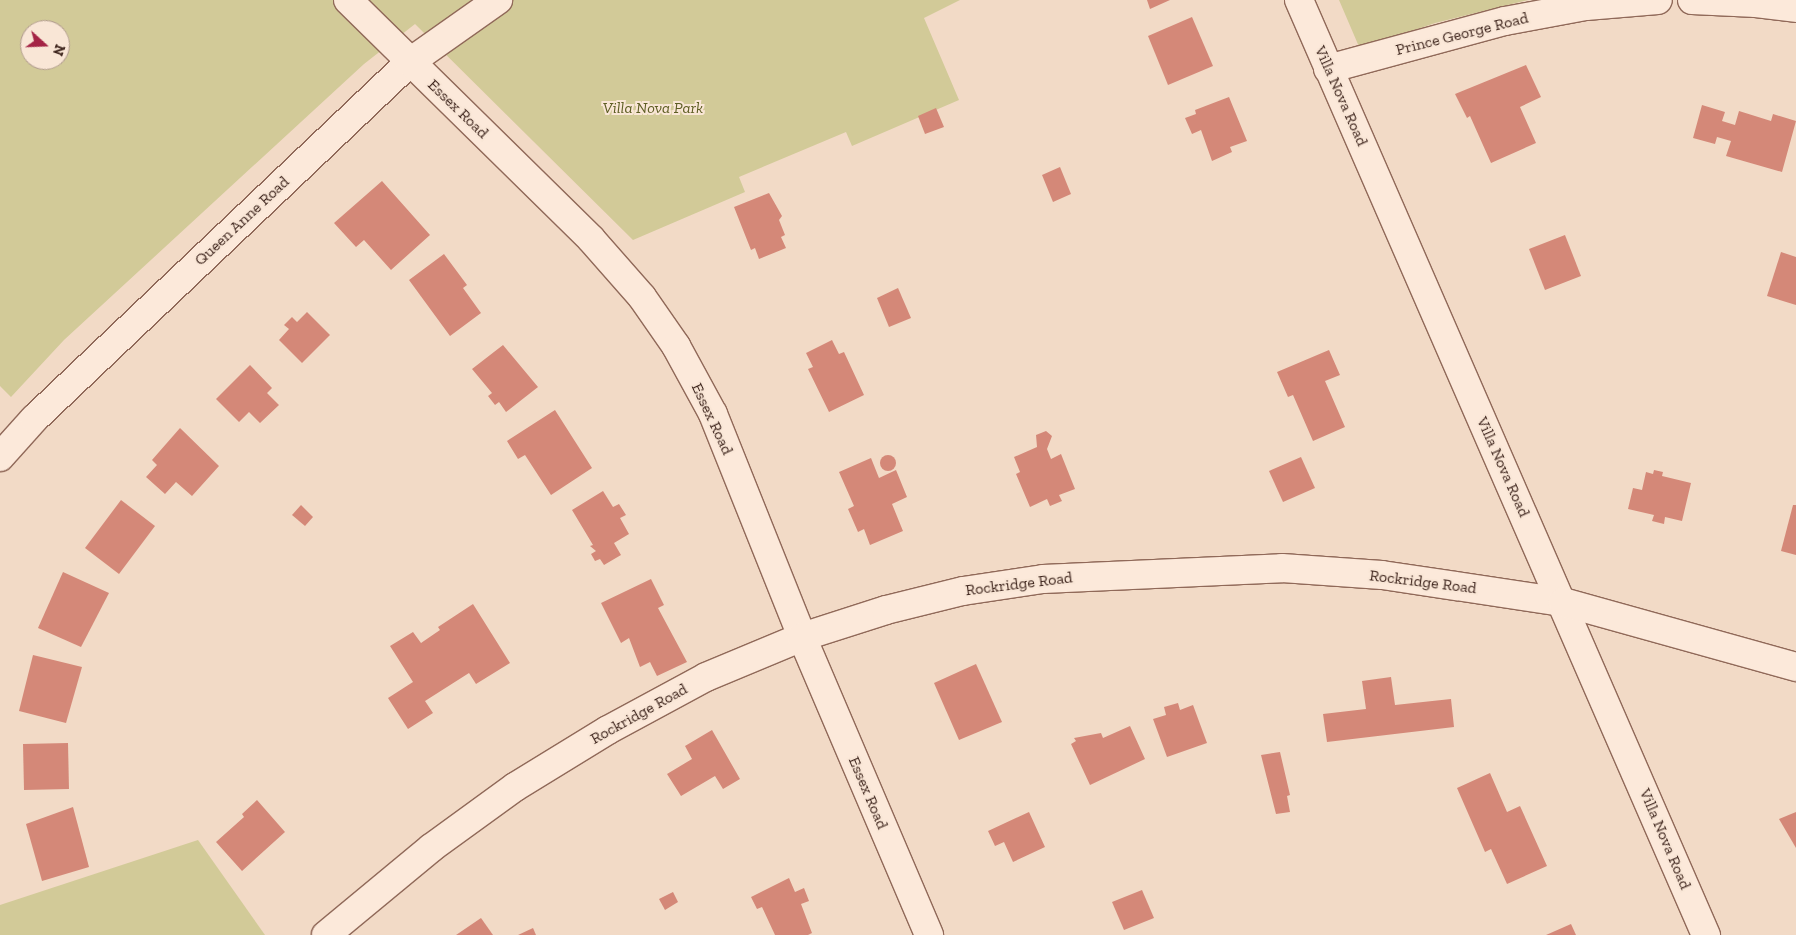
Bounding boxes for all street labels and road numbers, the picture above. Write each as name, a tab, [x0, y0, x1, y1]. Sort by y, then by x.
street label: Prince George Road	[1394, 8, 1530, 60]
street label: Villa Nova Road	[1310, 43, 1372, 149]
street label: Essex Road	[424, 75, 492, 143]
street label: Queen Anne Road	[191, 172, 293, 270]
street label: Essex Road	[687, 380, 737, 458]
street label: Villa Nova Road	[1472, 414, 1534, 520]
street label: Rockridge Road	[1368, 566, 1478, 598]
street label: Rockridge Road	[964, 568, 1074, 600]
street label: Rockridge Road	[587, 679, 691, 749]
street label: Essex Road	[844, 754, 892, 832]
street label: Villa Nova Road	[1635, 786, 1695, 892]

